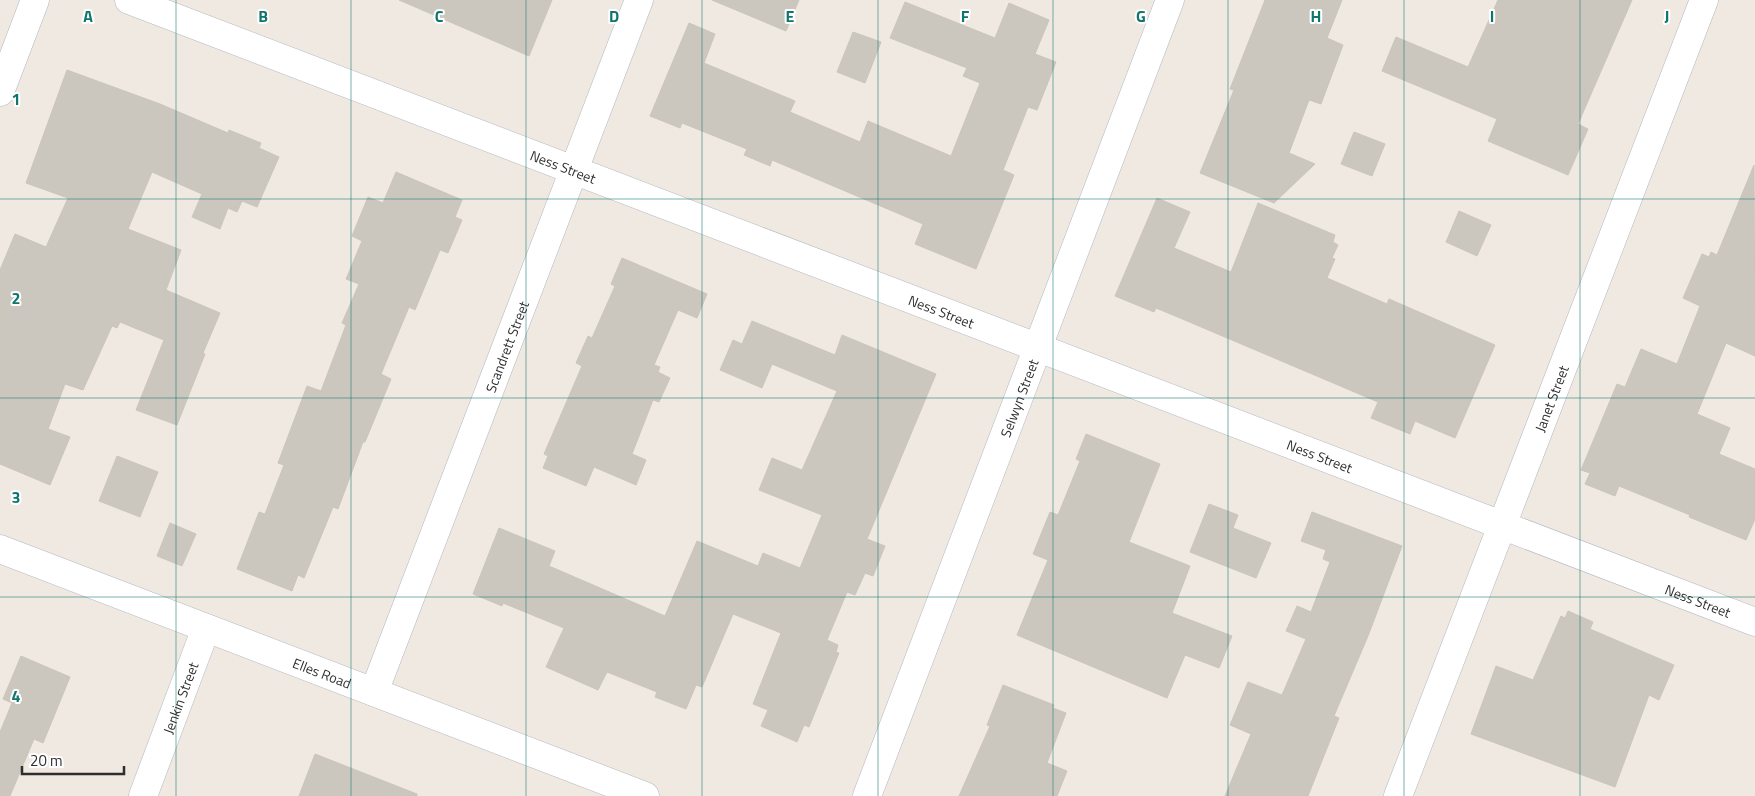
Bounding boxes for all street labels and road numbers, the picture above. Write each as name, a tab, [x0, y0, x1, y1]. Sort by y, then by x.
street label: Ness Street	[527, 144, 599, 188]
street label: Ness Street	[906, 289, 978, 333]
street label: Scandrett Street	[479, 298, 533, 395]
street label: Selwyn Street	[994, 356, 1043, 440]
street label: Janet Street	[1529, 362, 1573, 435]
street label: Ness Street	[1284, 433, 1356, 478]
street label: Ness Street	[1662, 578, 1734, 622]
street label: Elles Road	[290, 652, 355, 693]
street label: Jenkin Street	[157, 659, 203, 737]

